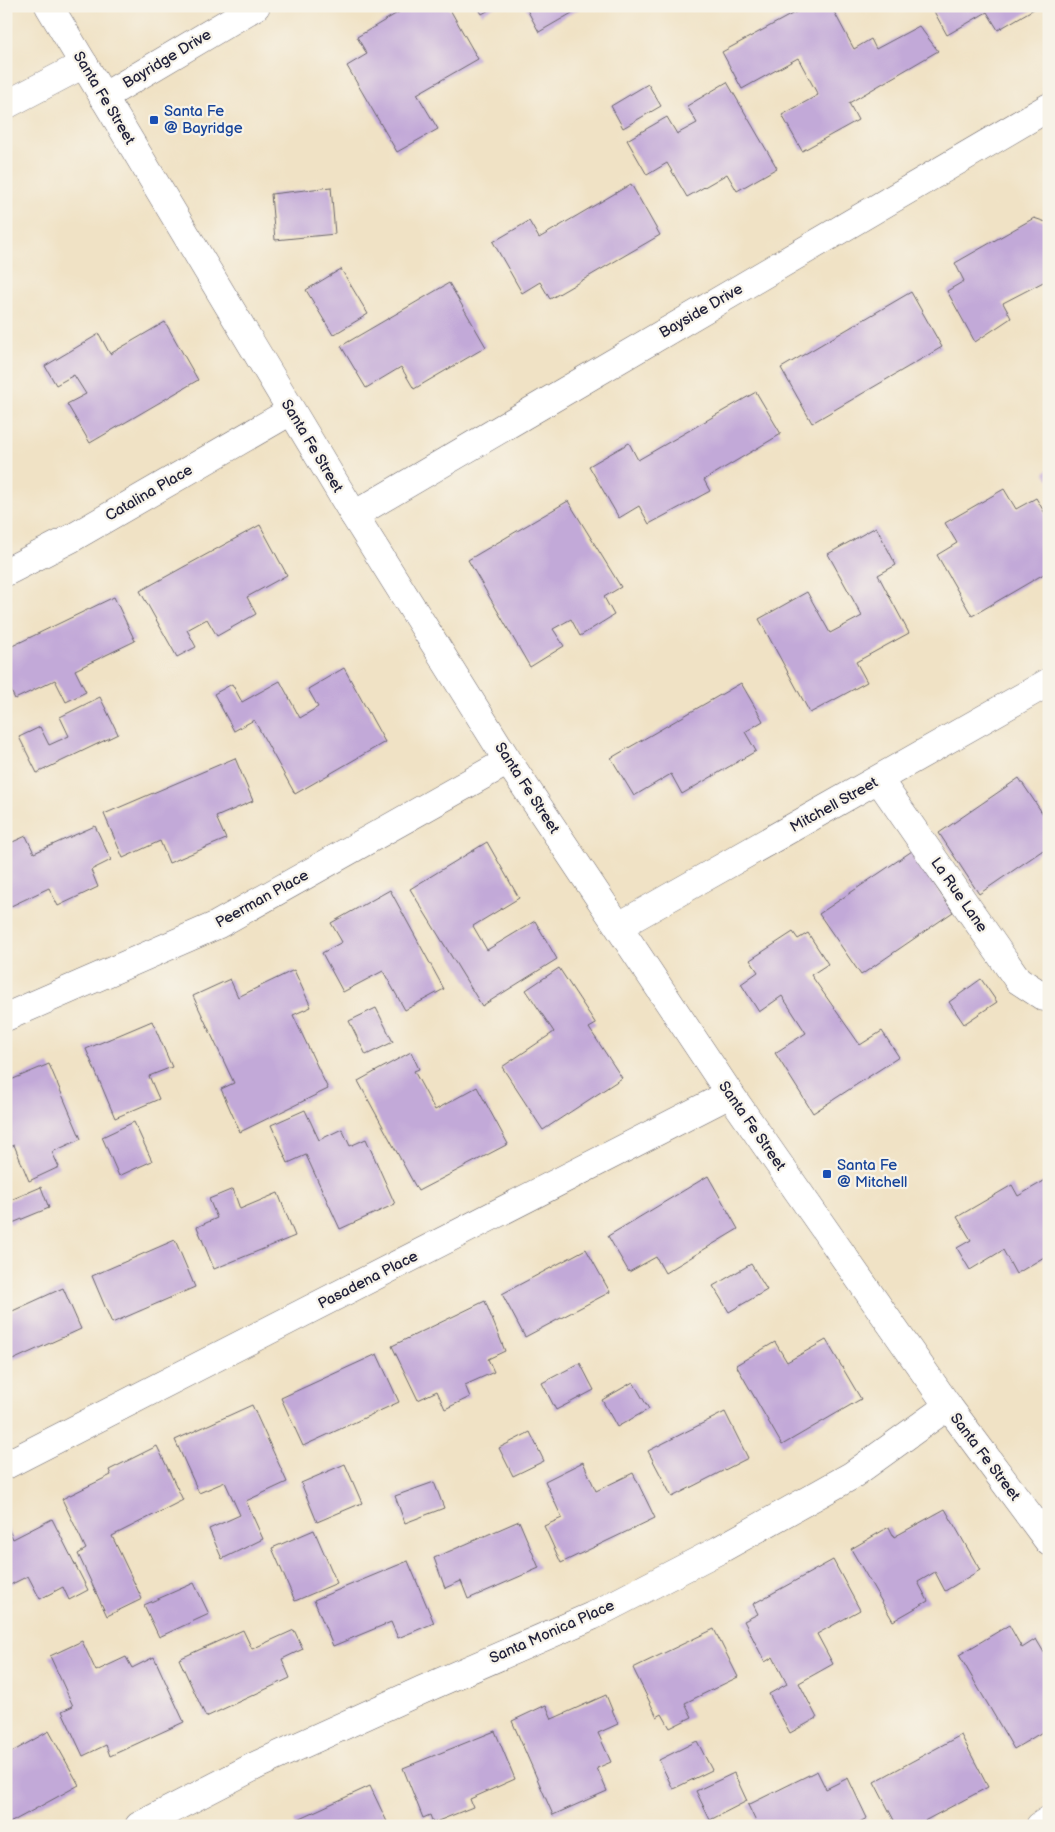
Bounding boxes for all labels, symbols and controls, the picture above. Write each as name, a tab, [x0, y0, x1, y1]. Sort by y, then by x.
street label: Bayridge Drive	[119, 25, 215, 93]
street label: Santa Fe Street	[69, 48, 139, 148]
place label: Santa Fe @ Bayridge	[164, 102, 243, 138]
marker: Santa Fe @ Bayridge	[148, 114, 160, 126]
street label: Bayside Drive	[656, 279, 746, 343]
street label: Santa Fe Street	[277, 396, 347, 496]
street label: Catalina Place	[102, 460, 196, 526]
street label: Santa Fe Street	[490, 739, 564, 838]
street label: Mitchell Street	[787, 773, 882, 837]
street label: La Rue Lane	[926, 854, 992, 936]
street label: Peerman Place	[212, 866, 312, 932]
street label: Santa Fe Street	[714, 1078, 790, 1175]
place label: Santa Fe @ Mitchell	[837, 1156, 907, 1192]
marker: Santa Fe @ Mitchell	[821, 1168, 833, 1180]
street label: Pasadena Place	[315, 1247, 421, 1313]
street label: Santa Fe Street	[946, 1409, 1024, 1505]
street label: Santa Monica Place	[487, 1596, 617, 1668]

